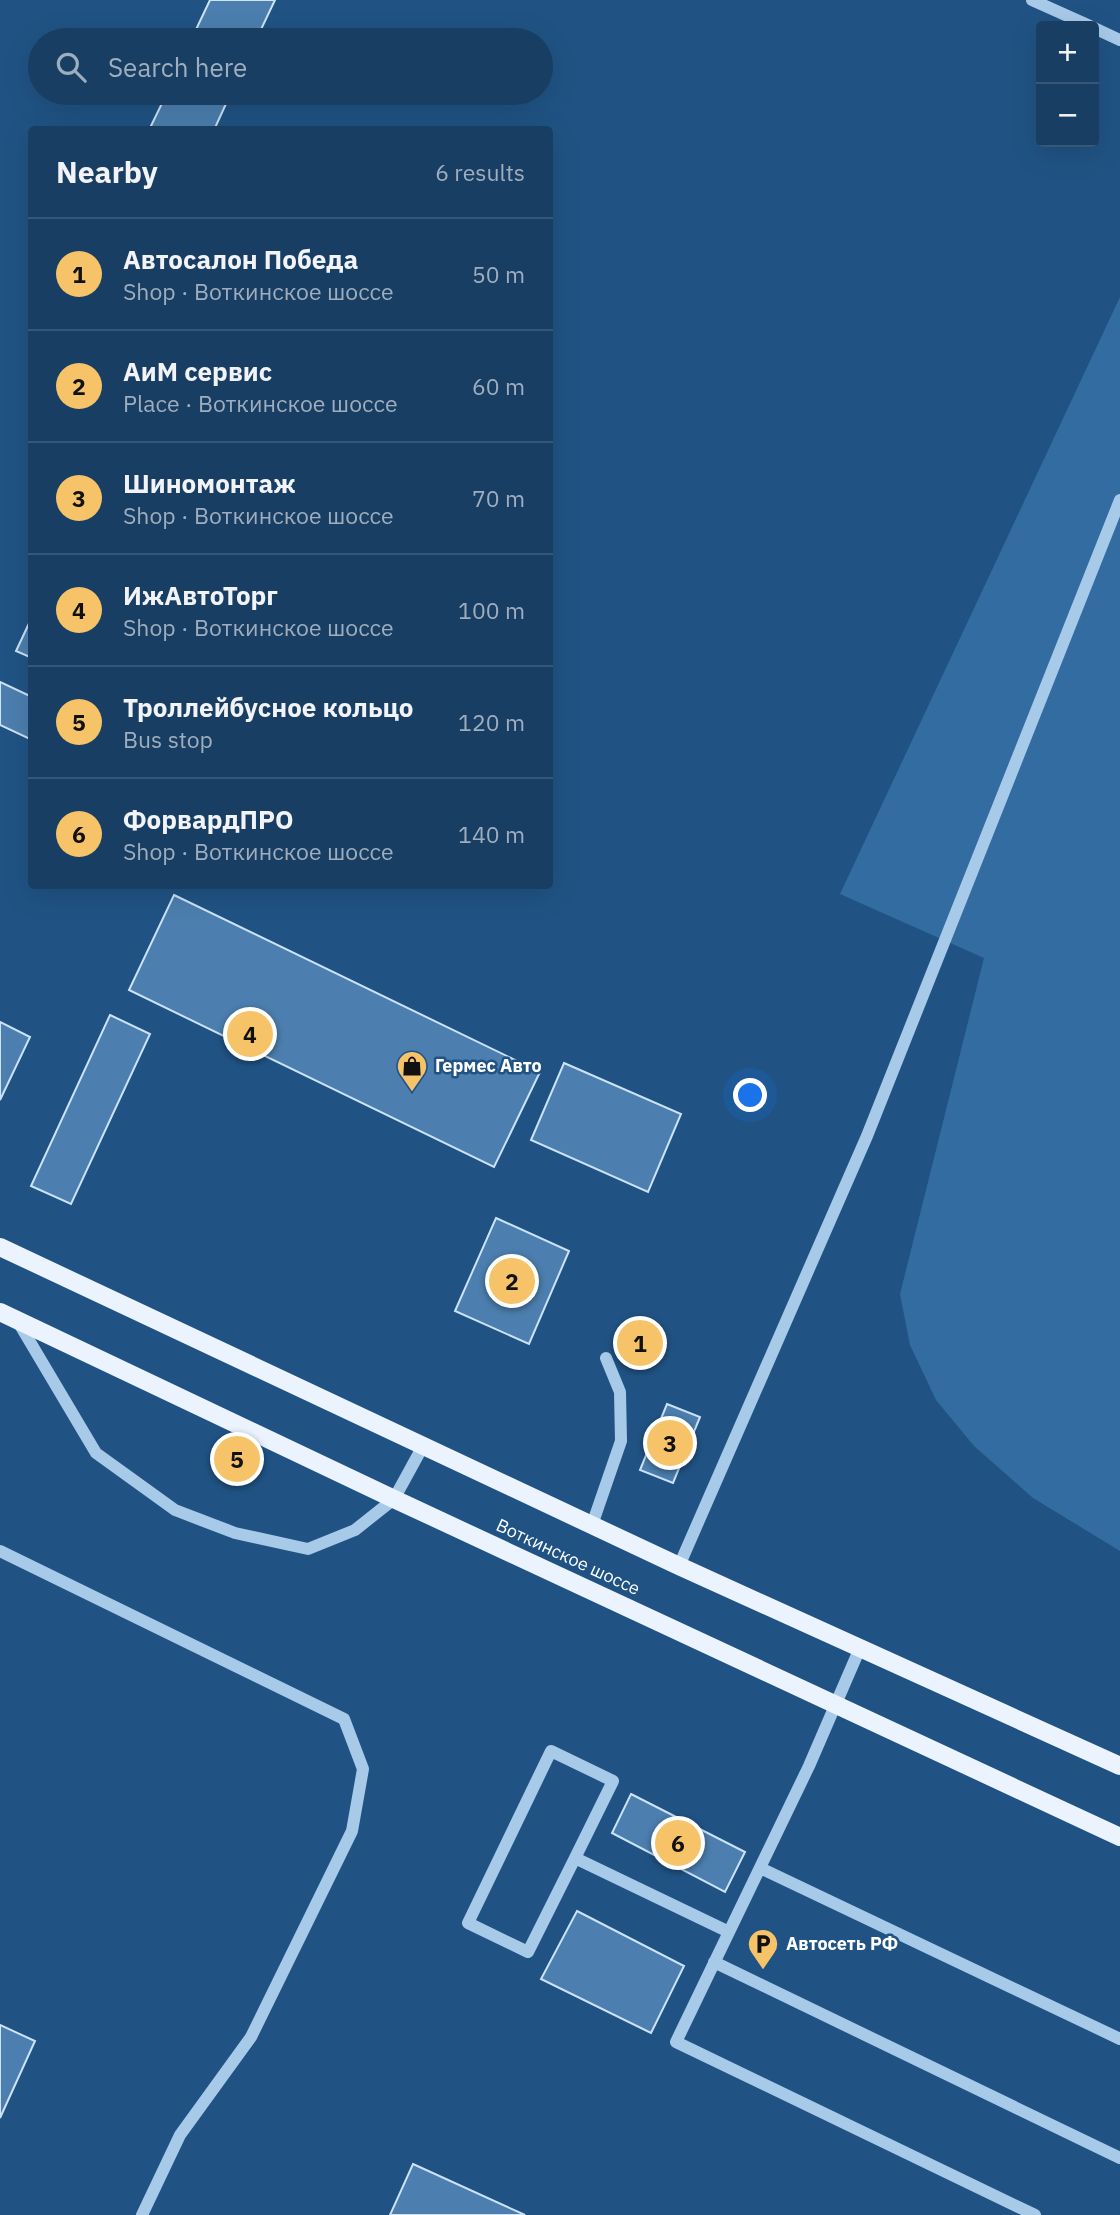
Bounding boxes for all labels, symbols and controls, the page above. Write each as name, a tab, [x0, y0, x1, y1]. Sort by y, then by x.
map controls	[1036, 21, 1099, 147]
button: +	[1036, 21, 1099, 84]
search box	[28, 28, 553, 105]
icon: search	[52, 48, 90, 86]
text: Search here	[108, 50, 247, 84]
button: −	[1036, 84, 1099, 147]
text: Nearby	[56, 152, 158, 191]
text: 6 results	[435, 157, 525, 187]
text: Автосалон Победа	[123, 242, 358, 276]
text: 1	[72, 259, 86, 289]
text: 50 m	[472, 259, 525, 289]
text: Shop · Воткинское шоссе	[123, 276, 394, 306]
text: АиМ сервис	[123, 354, 272, 388]
text: 2	[72, 371, 86, 401]
text: 60 m	[472, 371, 525, 401]
text: Place · Воткинское шоссе	[123, 388, 398, 418]
text: Шиномонтаж	[123, 466, 296, 500]
text: 3	[72, 483, 86, 513]
text: 70 m	[472, 483, 525, 513]
text: Shop · Воткинское шоссе	[123, 500, 394, 530]
text: ИжАвтоТорг	[123, 578, 278, 612]
text: 4	[72, 595, 86, 625]
text: 100 m	[458, 595, 525, 625]
text: Shop · Воткинское шоссе	[123, 612, 394, 642]
text: Троллейбусное кольцо	[123, 690, 414, 724]
text: 5	[72, 707, 86, 737]
text: 120 m	[458, 707, 525, 737]
text: Bus stop	[123, 724, 213, 754]
text: ФорвардПРО	[123, 802, 294, 836]
text: 6	[72, 819, 86, 849]
text: 140 m	[458, 819, 525, 849]
text: Shop · Воткинское шоссе	[123, 836, 394, 866]
pin: 4	[227, 1008, 273, 1060]
shop icon: Гермес Авто	[395, 1049, 429, 1093]
place label: Гермес Авто	[435, 1054, 542, 1077]
your location	[733, 1078, 767, 1112]
pin: 2	[489, 1255, 535, 1307]
pin: 1	[617, 1317, 663, 1369]
pin: 3	[647, 1417, 693, 1469]
pin: 5	[214, 1433, 260, 1485]
street label: Воткинское шоссе	[493, 1513, 644, 1600]
pin: 6	[655, 1817, 701, 1869]
parking icon: Автосеть РФ	[746, 1927, 780, 1971]
place label: Автосеть РФ	[786, 1932, 898, 1955]

